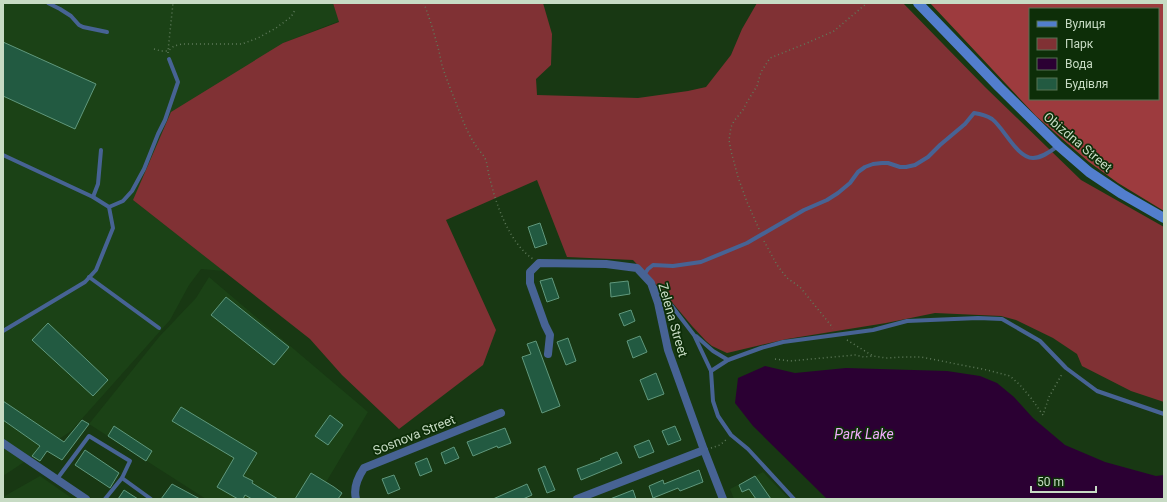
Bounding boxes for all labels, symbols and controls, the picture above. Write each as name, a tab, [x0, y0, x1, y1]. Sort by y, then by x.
legend	[1029, 8, 1159, 100]
text: Вулиця	[1065, 17, 1106, 31]
text: Парк	[1065, 37, 1094, 51]
text: Вода	[1065, 57, 1093, 71]
text: Будівля	[1065, 77, 1108, 91]
street label: Obizdna Street	[1041, 109, 1115, 175]
street label: Zelena Street	[655, 281, 691, 359]
street label: Sosnova Street	[371, 412, 457, 458]
water label: Park Lake	[834, 426, 894, 442]
scale bar	[1031, 468, 1096, 494]
text: 50 m	[1037, 475, 1064, 489]

